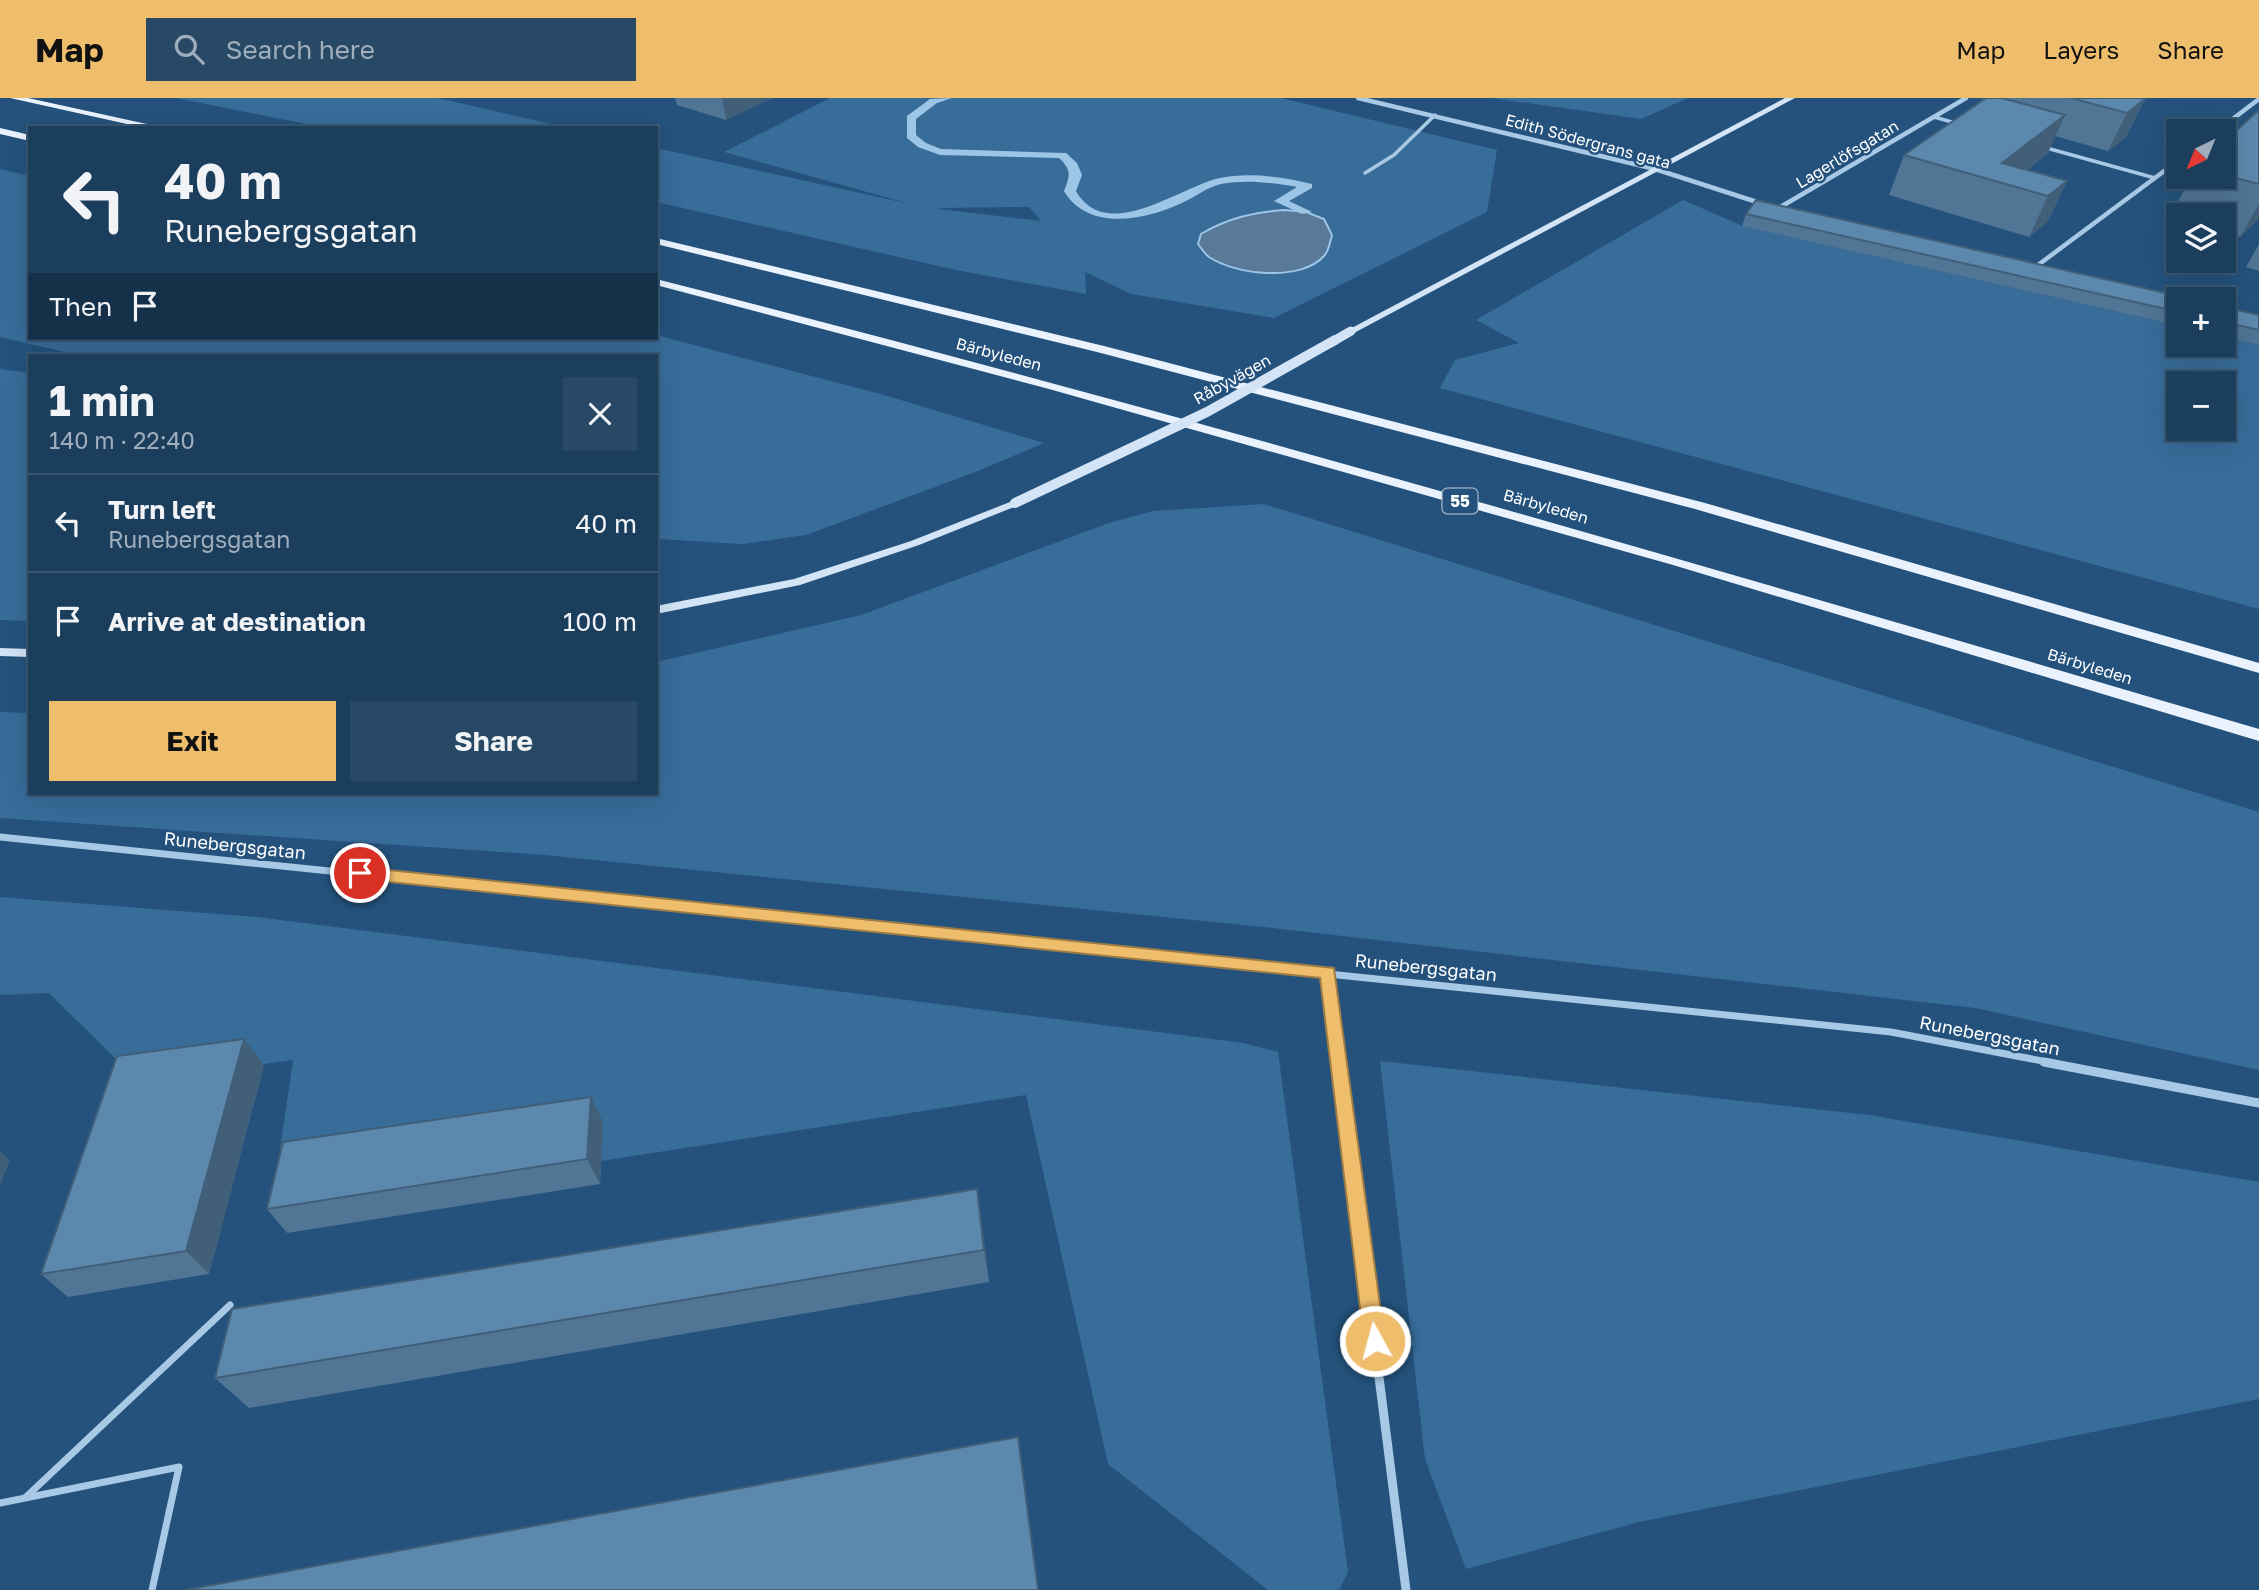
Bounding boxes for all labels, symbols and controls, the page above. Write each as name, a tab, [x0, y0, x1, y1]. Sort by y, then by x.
search box	[146, 18, 636, 81]
text: Map	[35, 30, 104, 69]
icon: search	[170, 30, 208, 68]
text: Search here	[226, 34, 375, 65]
text: Map	[1956, 35, 2005, 64]
text: Layers	[2043, 35, 2119, 64]
text: Share	[2157, 35, 2224, 64]
street label: Edith Södergrans gata	[1503, 109, 1673, 173]
street label: Lagerlöfsgatan	[1792, 115, 1902, 193]
north arrow	[2166, 119, 2236, 189]
map controls	[2166, 119, 2236, 441]
text: 40 m	[164, 151, 282, 210]
icon: left	[49, 154, 140, 245]
button: layers	[2166, 203, 2236, 273]
text: Runebergsgatan	[164, 211, 418, 249]
icon: arrive	[126, 287, 164, 325]
button: +	[2166, 287, 2236, 357]
text: Then	[49, 291, 112, 322]
street label: Bärbyleden	[954, 333, 1044, 375]
street label: Råbyvägen	[1190, 350, 1274, 408]
button: −	[2166, 371, 2236, 441]
text: 1 min	[49, 375, 155, 425]
button: close	[563, 377, 637, 451]
text: 140 m · 22:40	[49, 426, 195, 454]
street label: Bärbyleden	[1501, 484, 1591, 528]
road number: 55	[1442, 488, 1478, 514]
text: Turn left	[108, 494, 216, 525]
icon: left	[49, 504, 87, 542]
text: 40 m	[576, 508, 637, 539]
text: Runebergsgatan	[108, 525, 290, 553]
icon: arrive	[49, 602, 87, 640]
text: Arrive at destination	[108, 606, 366, 637]
text: 100 m	[563, 606, 637, 637]
street label: Bärbyleden	[2045, 644, 2135, 688]
button: Exit	[49, 701, 336, 781]
button: Share	[350, 701, 637, 781]
street label: Runebergsgatan	[163, 827, 307, 863]
pin	[330, 843, 390, 903]
icon: arrive	[341, 854, 379, 892]
street label: Runebergsgatan	[1354, 949, 1498, 985]
street label: Runebergsgatan	[1918, 1011, 2062, 1059]
position arrow	[1338, 1304, 1412, 1378]

